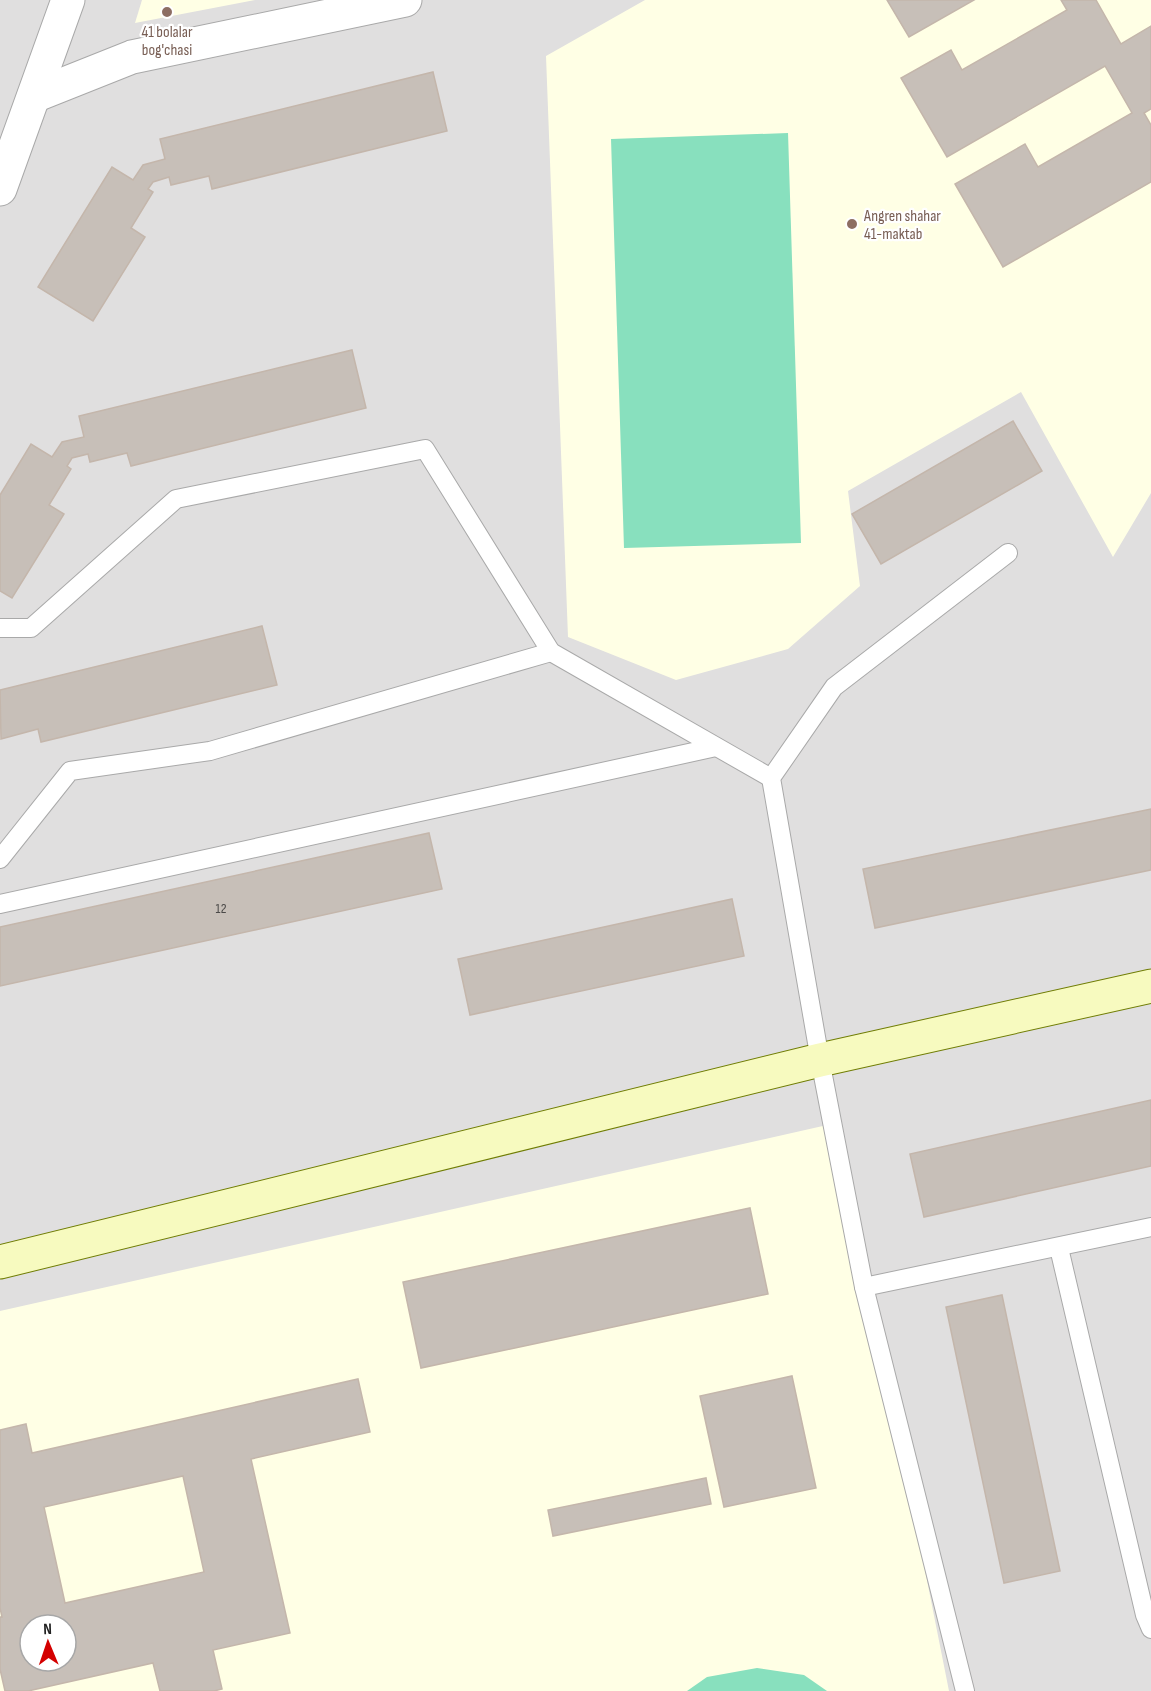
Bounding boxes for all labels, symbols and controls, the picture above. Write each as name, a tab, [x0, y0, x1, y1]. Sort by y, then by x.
marker: 41 bolalar bog'chasi	[160, 5, 174, 19]
place label: 41 bolalar bog'chasi	[141, 23, 193, 60]
place label: Angren shahar 41-maktab	[863, 207, 941, 244]
marker: Angren shahar 41-maktab	[845, 217, 859, 231]
house number: 12	[216, 900, 227, 917]
north arrow	[18, 1613, 78, 1673]
text: N	[43, 1620, 52, 1639]

